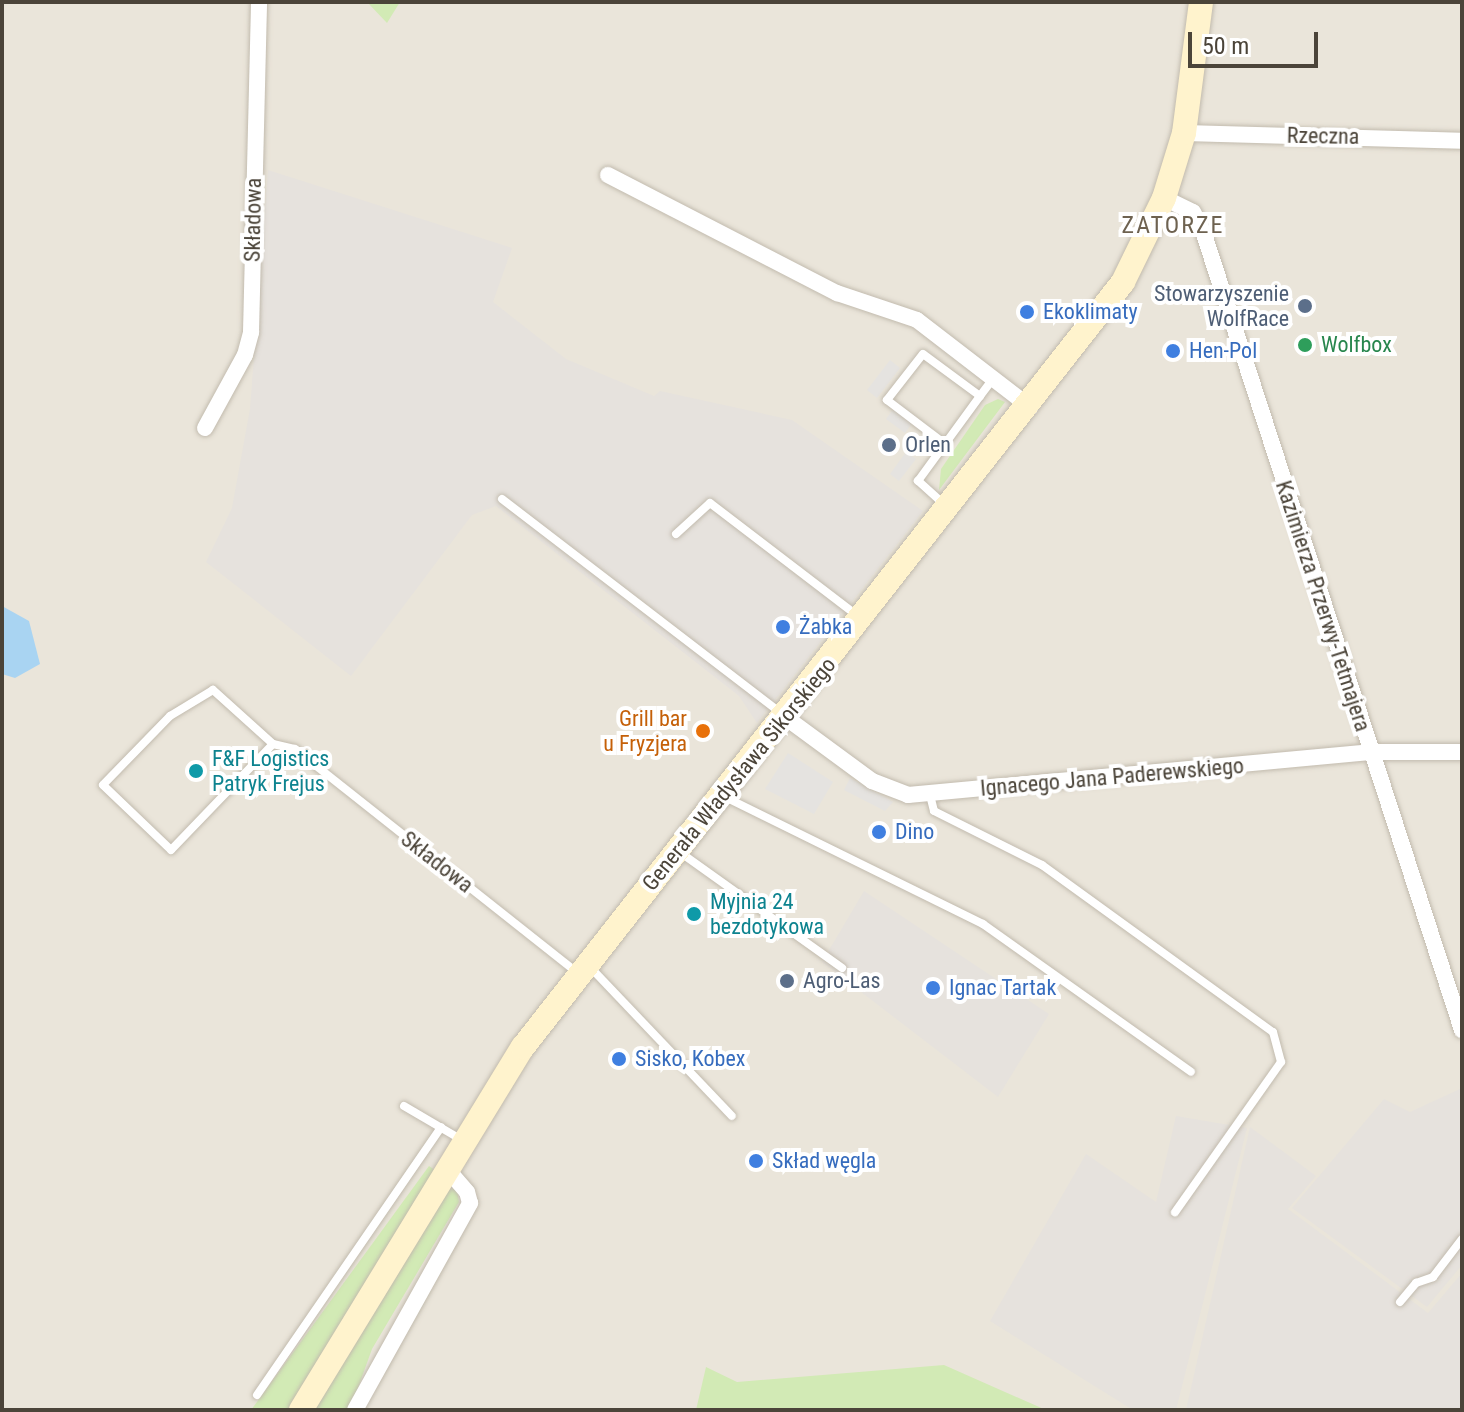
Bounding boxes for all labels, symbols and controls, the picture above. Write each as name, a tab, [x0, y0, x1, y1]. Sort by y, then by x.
scale bar	[1192, 16, 1322, 66]
text: 50 m	[1202, 32, 1249, 60]
street label: Rzeczna	[1287, 122, 1359, 150]
street label: Składowa	[239, 178, 267, 262]
district label: ZATORZE	[1122, 212, 1224, 240]
place label: Stowarzyszenie WolfRace	[1154, 280, 1289, 332]
marker: Stowarzyszenie WolfRace	[1296, 297, 1314, 315]
place label: Ekoklimaty	[1043, 299, 1138, 325]
marker: Ekoklimaty	[1018, 303, 1036, 321]
place label: Wolfbox	[1321, 332, 1392, 358]
marker: Wolfbox	[1296, 336, 1314, 354]
place label: Hen-Pol	[1189, 338, 1257, 364]
marker: Hen-Pol	[1164, 342, 1182, 360]
place label: Orlen	[905, 432, 951, 458]
marker: Orlen	[880, 436, 898, 454]
street label: Kazimierza Przerwy-Tetmajera	[1270, 477, 1376, 735]
place label: Żabka	[799, 614, 852, 640]
marker: Żabka	[774, 618, 792, 636]
street label: Generała Władysława Sikorskiego	[637, 652, 841, 896]
place label: Grill bar u Fryzjera	[603, 705, 687, 756]
marker: Grill bar u Fryzjera	[694, 722, 712, 740]
place label: F&F Logistics Patryk Frejus	[212, 745, 329, 796]
street label: Ignacego Jana Paderewskiego	[979, 752, 1245, 802]
marker: F&F Logistics Patryk Frejus	[187, 762, 205, 780]
place label: Dino	[895, 819, 934, 845]
marker: Dino	[870, 823, 888, 841]
street label: Składowa	[396, 826, 478, 898]
place label: Myjnia 24 bezdotykowa	[710, 888, 824, 940]
marker: Myjnia 24 bezdotykowa	[685, 905, 703, 923]
place label: Agro-Las	[803, 968, 881, 994]
marker: Agro-Las	[778, 972, 796, 990]
place label: Ignac Tartak	[949, 975, 1057, 1001]
marker: Ignac Tartak	[924, 979, 942, 997]
place label: Sisko, Kobex	[635, 1046, 745, 1072]
marker: Sisko, Kobex	[610, 1050, 628, 1068]
place label: Skład węgla	[772, 1148, 876, 1174]
marker: Skład węgla	[747, 1152, 765, 1170]

